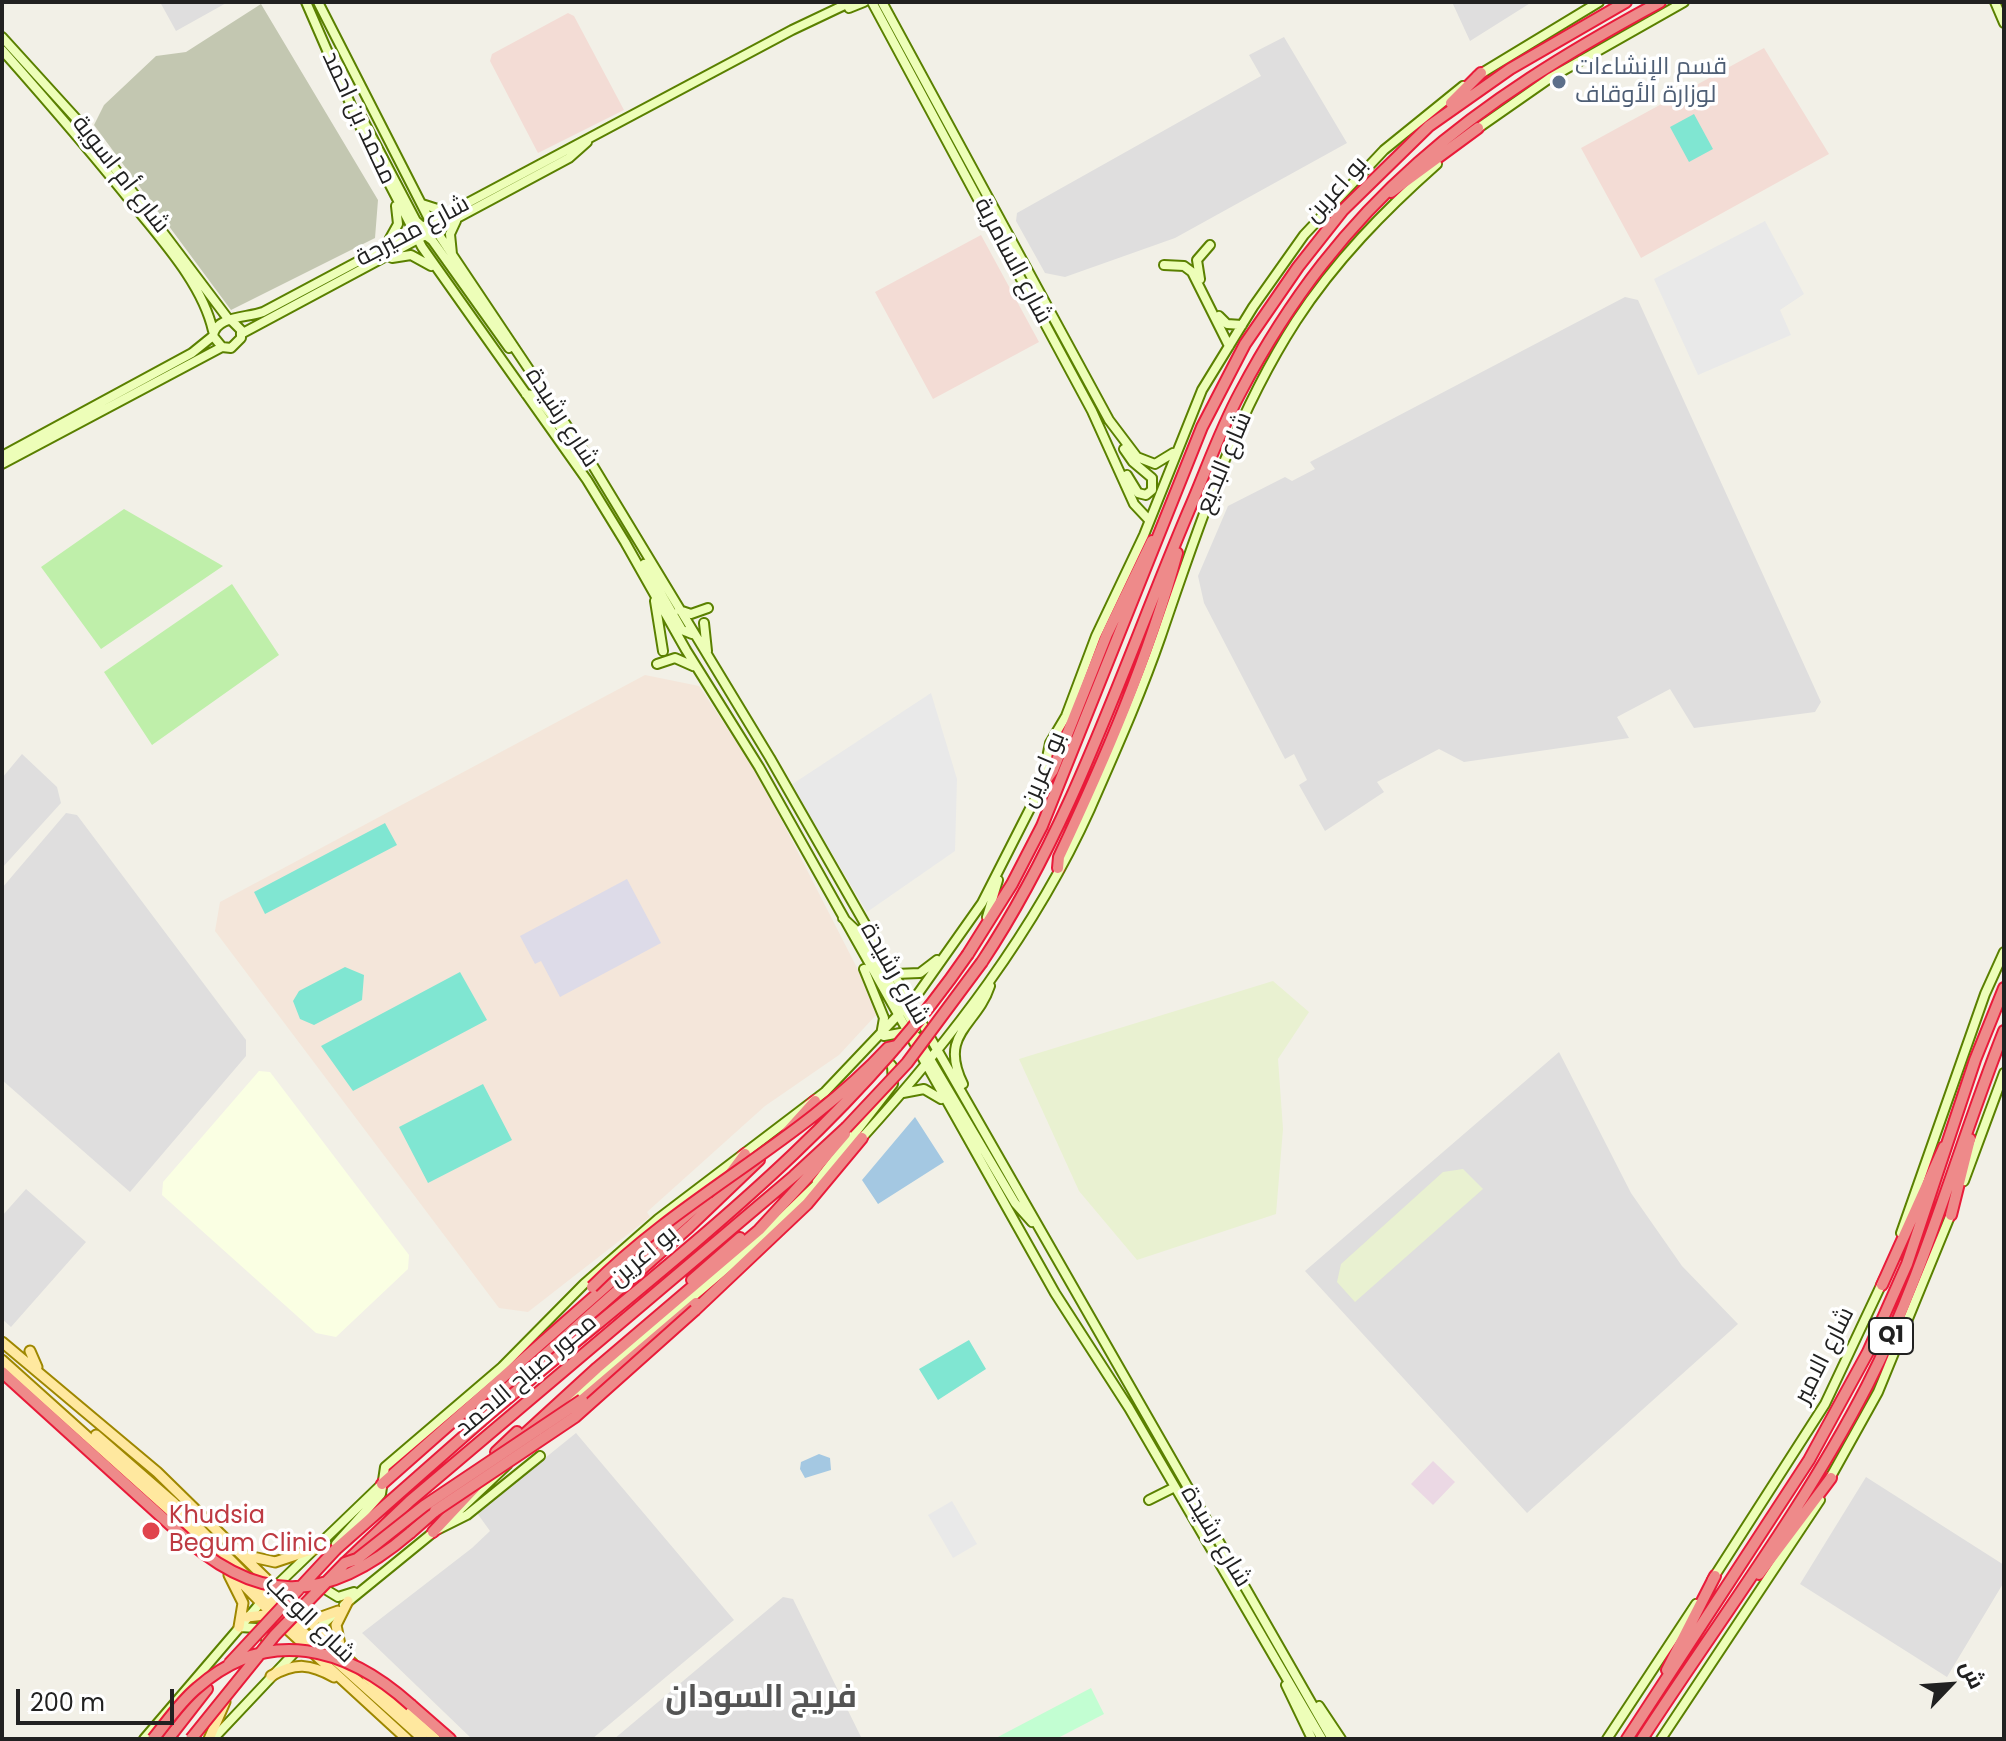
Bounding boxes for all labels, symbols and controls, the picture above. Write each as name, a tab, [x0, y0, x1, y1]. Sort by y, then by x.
street label: محمد بن احمد	[315, 47, 401, 189]
place label: قسم الإنشاءات لوزارة الأوقاف	[1575, 54, 1727, 110]
marker: قسم الإنشاءات لوزارة الأوقاف	[1550, 73, 1568, 91]
street label: شارع أم اسوية	[65, 110, 175, 240]
street label: بو اعرين	[1300, 151, 1374, 229]
street label: شارع محيرجة	[351, 190, 475, 274]
street label: شارع السامرية	[967, 193, 1057, 329]
street label: شارع رشيدة	[518, 363, 604, 473]
street label: شارع البديع	[1191, 408, 1259, 518]
street label: بو اعرين	[1015, 728, 1073, 812]
street label: شارع رشيدة	[853, 918, 935, 1030]
street label: بو اعرين	[604, 1220, 684, 1294]
street label: شارع الامير	[1788, 1303, 1862, 1409]
street label: محور صباح الاحمد	[451, 1309, 603, 1443]
road number: Q1	[1869, 1318, 1913, 1354]
street label: شارع رشيدة	[1174, 1481, 1256, 1593]
place label: Khudsia Begum Clinic	[169, 1503, 327, 1559]
marker: Khudsia Begum Clinic	[140, 1520, 162, 1542]
street label: شارع الوعب	[258, 1570, 360, 1670]
north arrow	[1910, 1645, 1990, 1725]
text: ش	[1952, 1655, 1992, 1694]
scale bar	[20, 1673, 178, 1723]
district label: فريج السودان	[665, 1680, 857, 1718]
text: 200 m	[30, 1686, 105, 1719]

